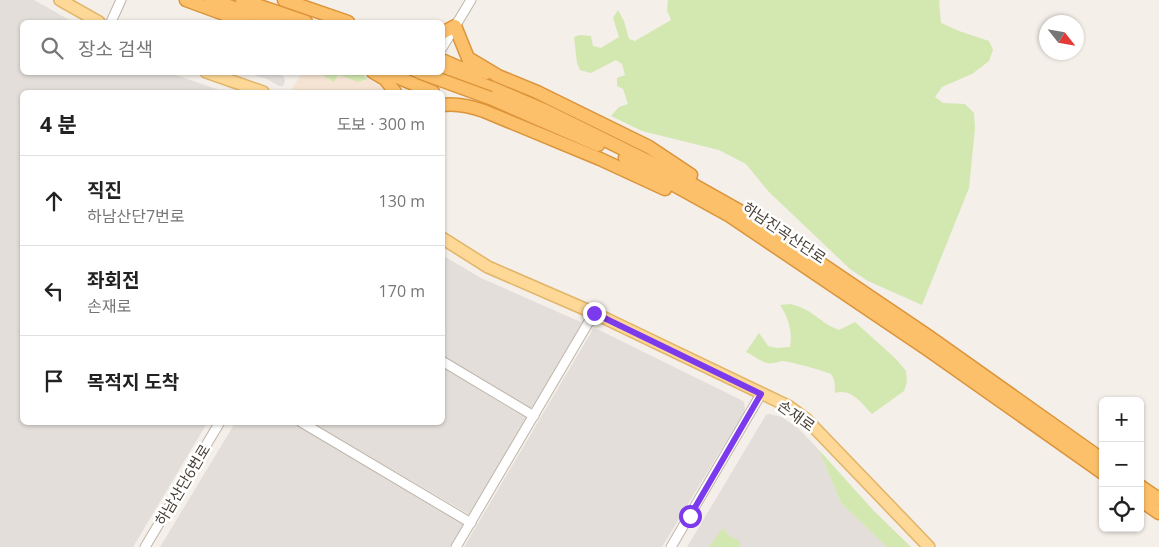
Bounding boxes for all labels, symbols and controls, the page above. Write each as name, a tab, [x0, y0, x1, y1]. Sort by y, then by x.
north arrow	[1039, 15, 1084, 60]
search box	[20, 20, 445, 75]
icon: search	[38, 34, 66, 62]
text: 장소 검색	[78, 36, 153, 62]
text: 4 분	[40, 110, 77, 138]
text: 도보 · 300 m	[337, 113, 425, 135]
text: 직진	[87, 177, 122, 203]
icon: ahead	[40, 187, 68, 215]
text: 130 m	[379, 190, 425, 212]
street label: 하남진곡산단로	[739, 197, 830, 267]
text: 하남산단7번로	[87, 205, 184, 227]
text: 좌회전	[87, 267, 139, 293]
icon: left	[40, 277, 68, 305]
text: 170 m	[379, 280, 425, 302]
text: 손재로	[87, 295, 131, 317]
route end	[583, 302, 606, 325]
icon: arrive	[40, 367, 68, 395]
text: 목적지 도착	[87, 369, 179, 395]
street label: 손재로	[774, 395, 819, 435]
map controls	[1099, 397, 1144, 532]
button: +	[1099, 397, 1144, 442]
street label: 하남산단6번로	[150, 440, 214, 529]
button: −	[1099, 442, 1144, 487]
button: locate	[1099, 487, 1144, 532]
route start	[679, 505, 702, 528]

